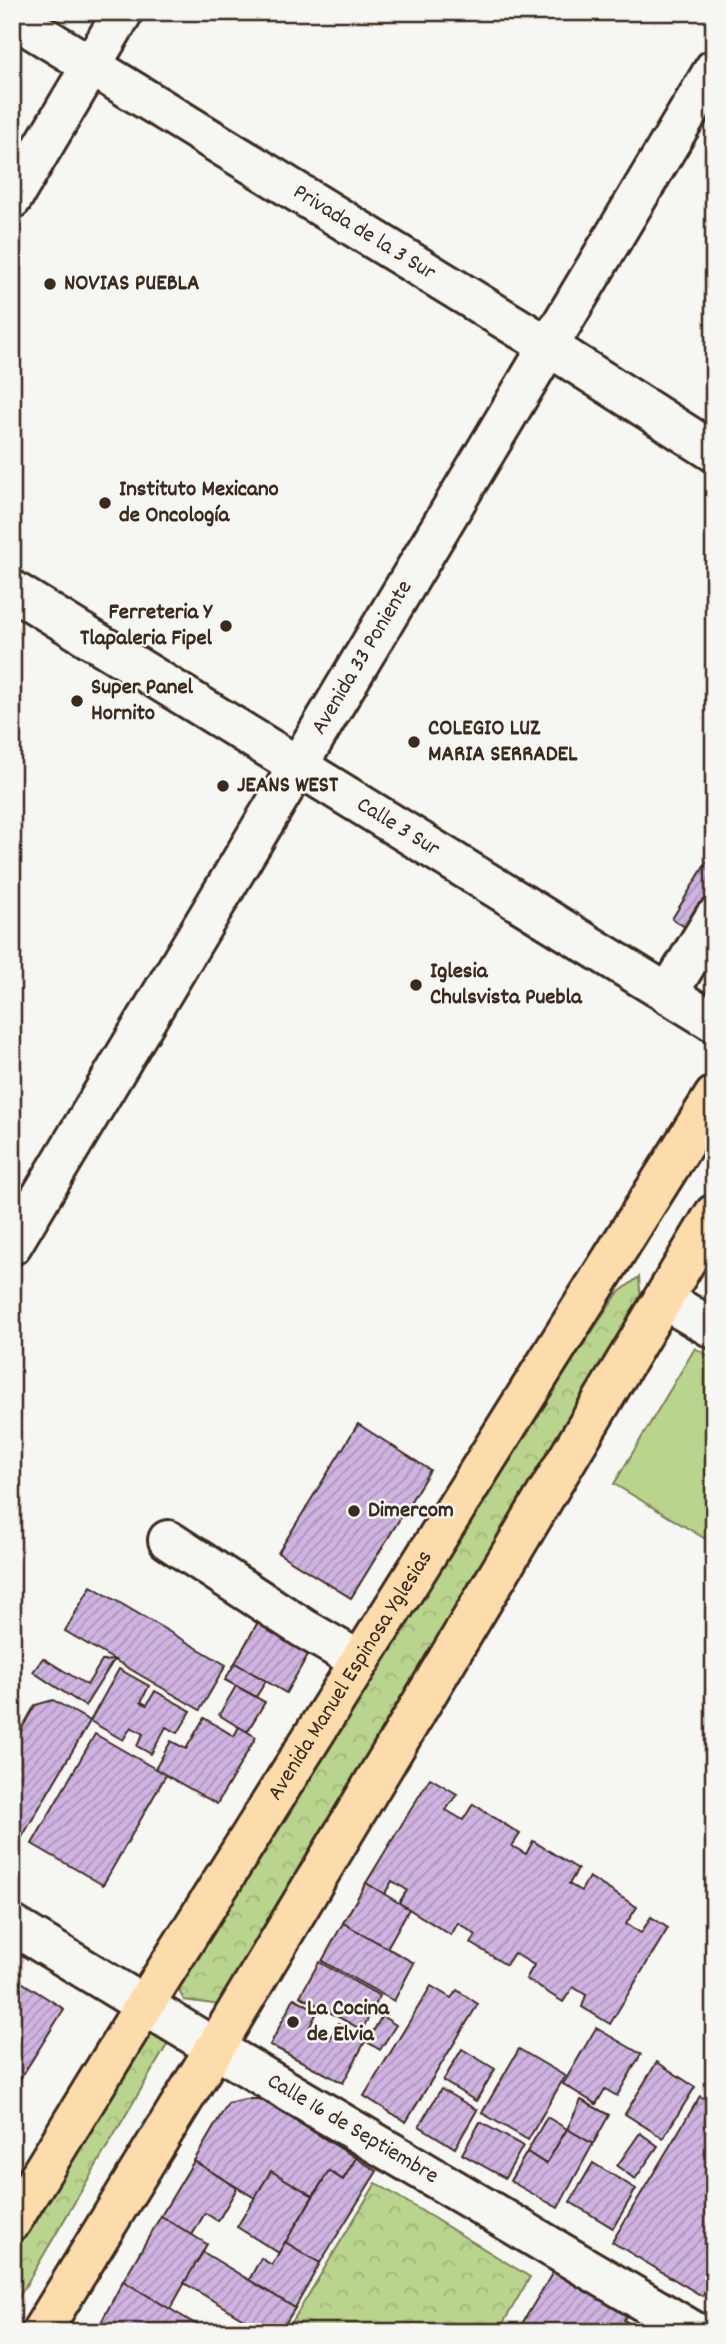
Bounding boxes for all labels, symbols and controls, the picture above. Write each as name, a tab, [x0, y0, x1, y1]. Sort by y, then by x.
street label: Privada de la 3 Sur	[286, 177, 442, 290]
place label: NOVIAS PUEBLA	[64, 268, 200, 301]
marker: NOVIAS PUEBLA	[42, 276, 58, 292]
place label: Instituto Mexicano de Oncología	[119, 474, 279, 533]
marker: Instituto Mexicano de Oncología	[97, 495, 113, 511]
street label: Avenida 33 Poniente	[304, 574, 422, 741]
place label: Ferreteria Y Tlapaleria Fipel	[80, 597, 214, 656]
marker: Ferreteria Y Tlapaleria Fipel	[218, 618, 234, 634]
place label: Super Panel Hornito	[91, 672, 194, 731]
marker: Super Panel Hornito	[69, 693, 85, 709]
place label: COLEGIO LUZ MARIA SERRADEL	[428, 713, 578, 772]
marker: COLEGIO LUZ MARIA SERRADEL	[406, 734, 422, 750]
place label: JEANS WEST	[237, 770, 339, 803]
marker: JEANS WEST	[215, 778, 231, 794]
street label: Calle 3 Sur	[350, 789, 446, 866]
place label: Iglesia Chulsvista Puebla	[430, 956, 583, 1015]
marker: Iglesia Chulsvista Puebla	[408, 977, 424, 993]
place label: Dimercom	[368, 1495, 454, 1528]
marker: Dimercom	[346, 1503, 362, 1519]
street label: Avenida Manuel Espinosa Yglesias	[260, 1544, 442, 1807]
place label: La Cocina de Elvia	[307, 1993, 390, 2052]
marker: La Cocina de Elvia	[285, 2014, 301, 2030]
street label: Calle 16 de Septiembre	[260, 2066, 445, 2193]

